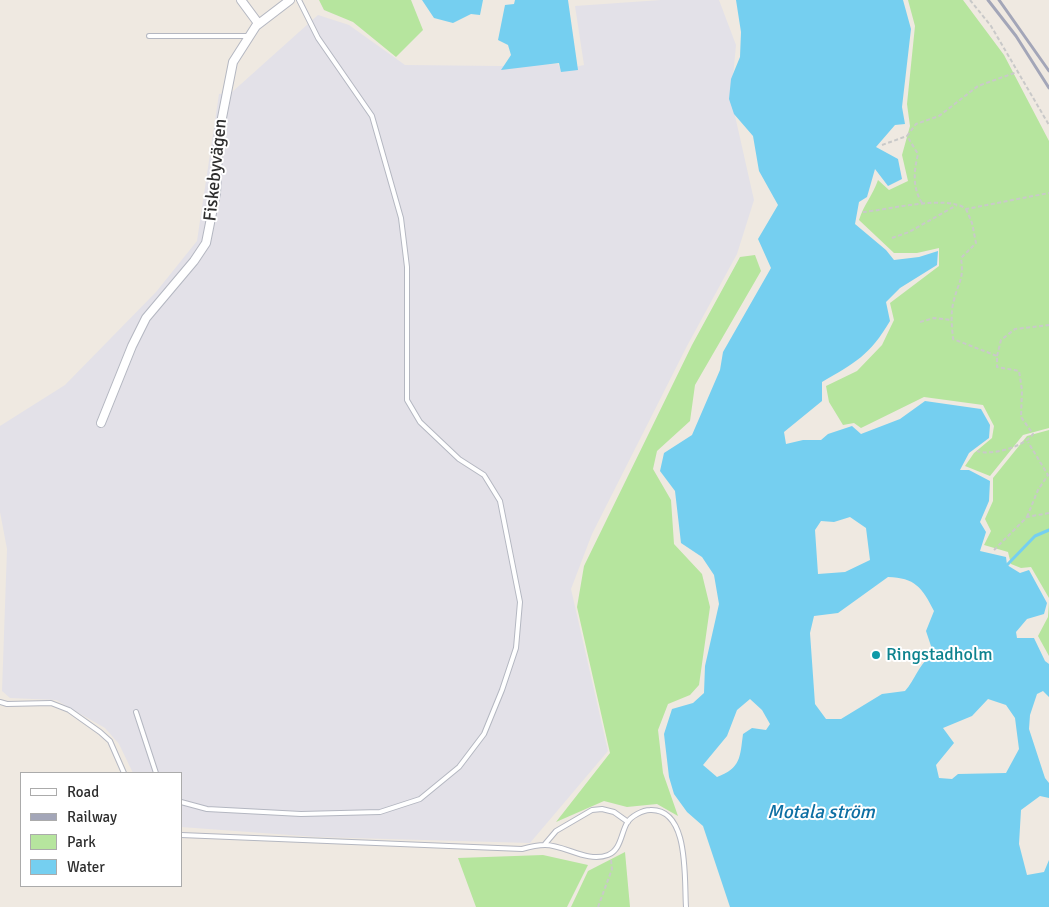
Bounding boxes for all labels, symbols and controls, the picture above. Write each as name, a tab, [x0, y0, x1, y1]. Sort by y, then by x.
street label: Fiskebyvägen	[200, 118, 232, 222]
place label: Ringstadholm	[886, 644, 993, 666]
marker: Ringstadholm	[870, 649, 882, 661]
legend	[20, 772, 182, 887]
text: Road	[67, 783, 99, 801]
water label: Motala ström	[767, 802, 875, 824]
text: Railway	[67, 808, 117, 826]
text: Park	[67, 833, 96, 851]
text: Water	[67, 858, 105, 876]

